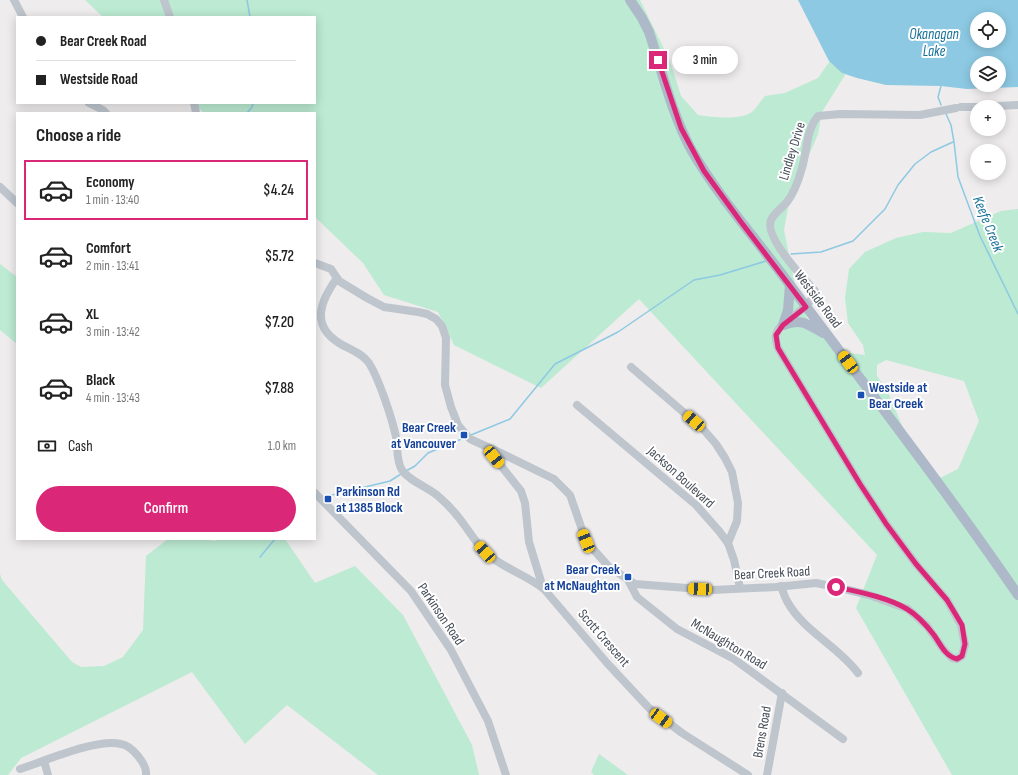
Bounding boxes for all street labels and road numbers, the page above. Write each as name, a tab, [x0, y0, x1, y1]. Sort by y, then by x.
street label: Lindley Drive	[775, 120, 809, 182]
street label: Westside Road	[791, 267, 845, 332]
street label: Jackson Boulevard	[643, 442, 718, 512]
street label: Bear Creek Road	[734, 563, 811, 583]
street label: Parkinson Road	[414, 580, 468, 649]
street label: Scott Crescent	[574, 606, 634, 670]
street label: McNaughton Road	[688, 615, 770, 673]
street label: Brens Road	[749, 705, 775, 759]

